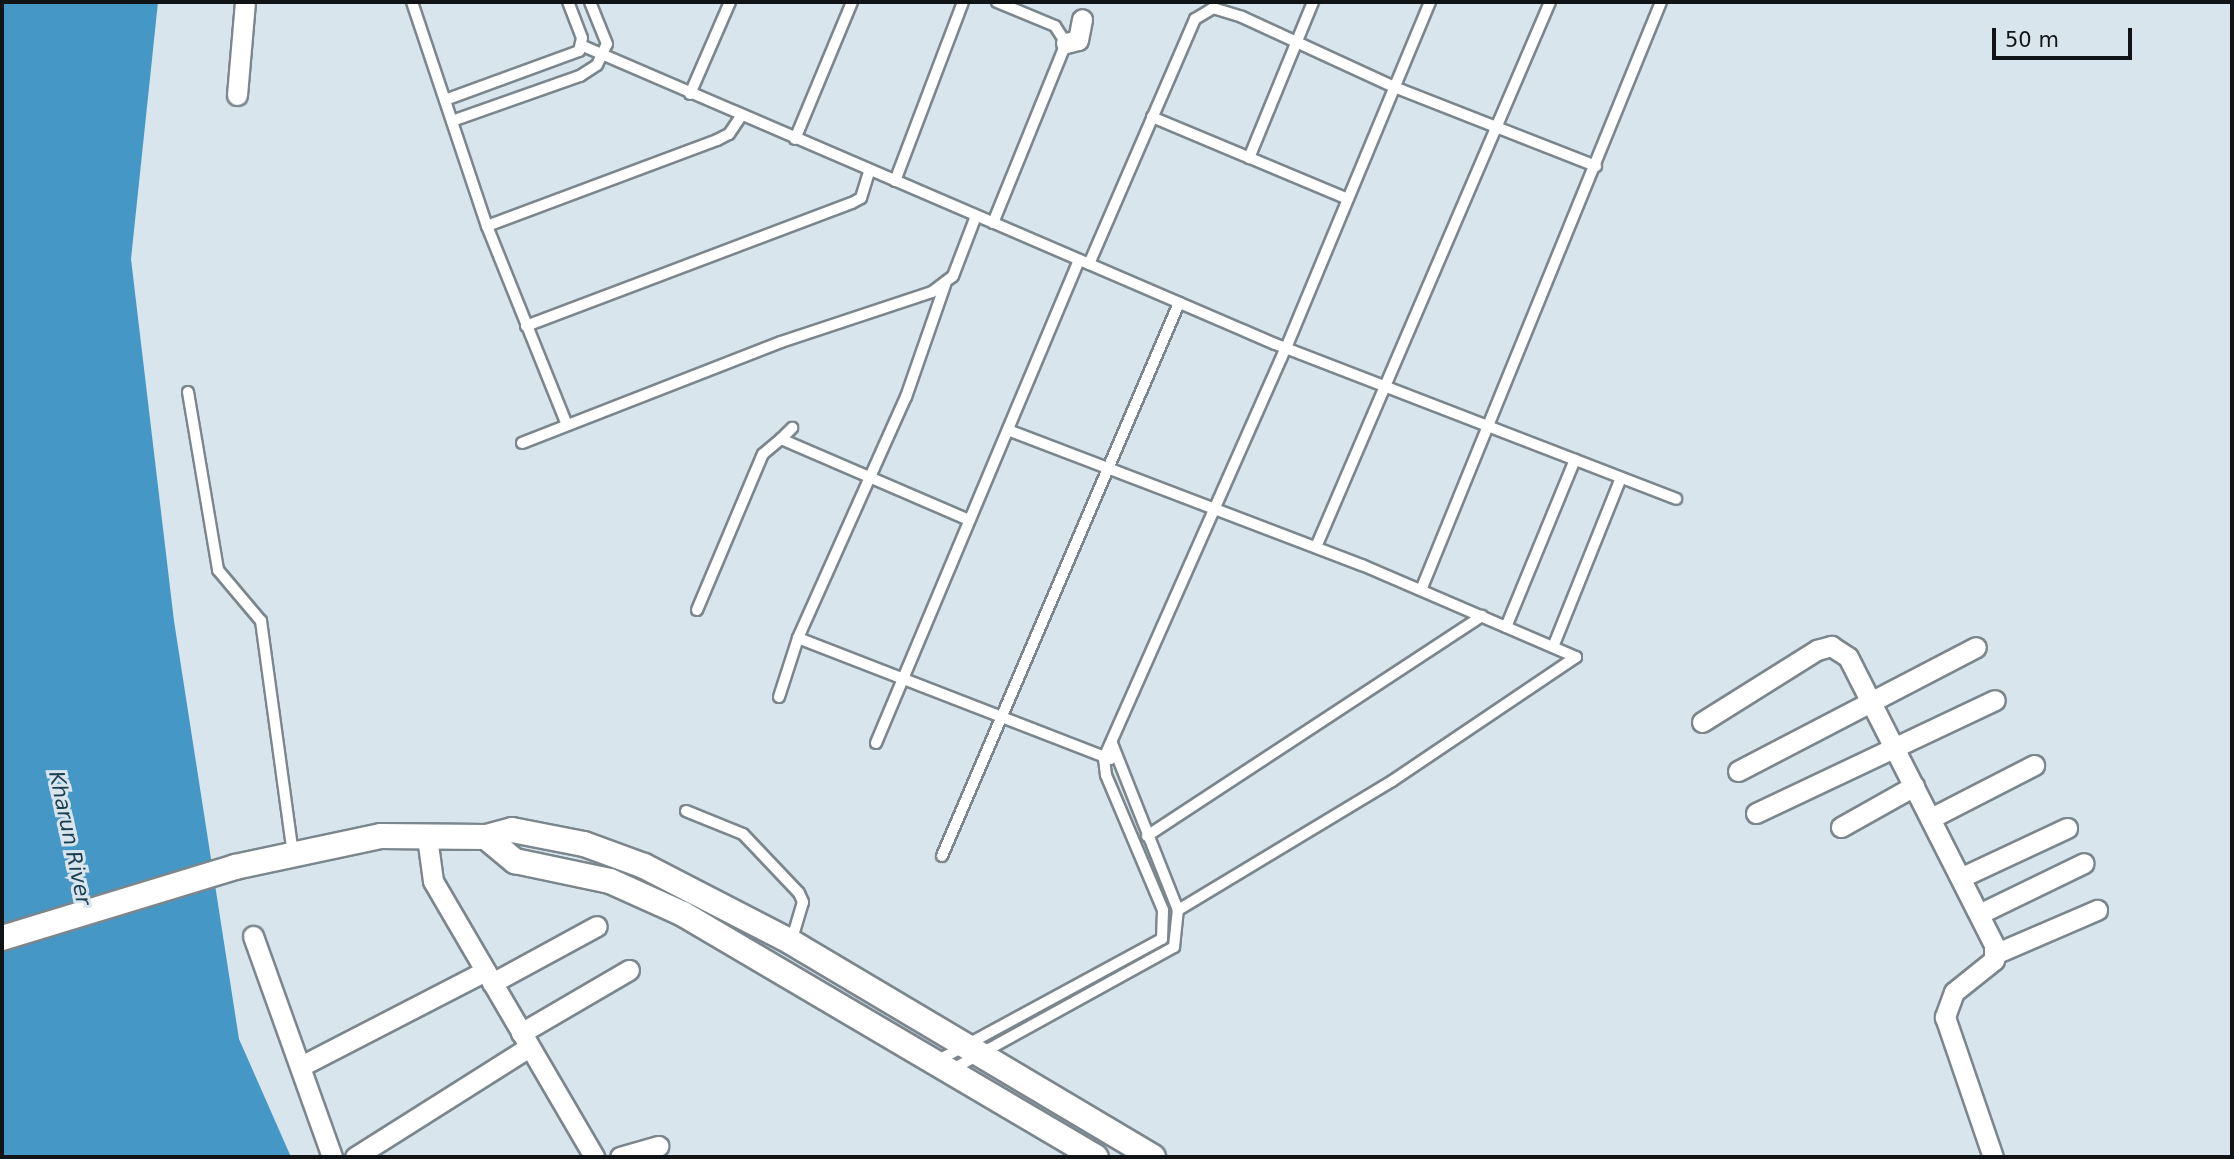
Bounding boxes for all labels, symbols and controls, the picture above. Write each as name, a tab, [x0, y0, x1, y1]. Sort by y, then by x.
scale bar	[1996, 14, 2136, 58]
text: 50 m	[2005, 28, 2059, 52]
water label: Kharun River	[44, 769, 96, 907]

